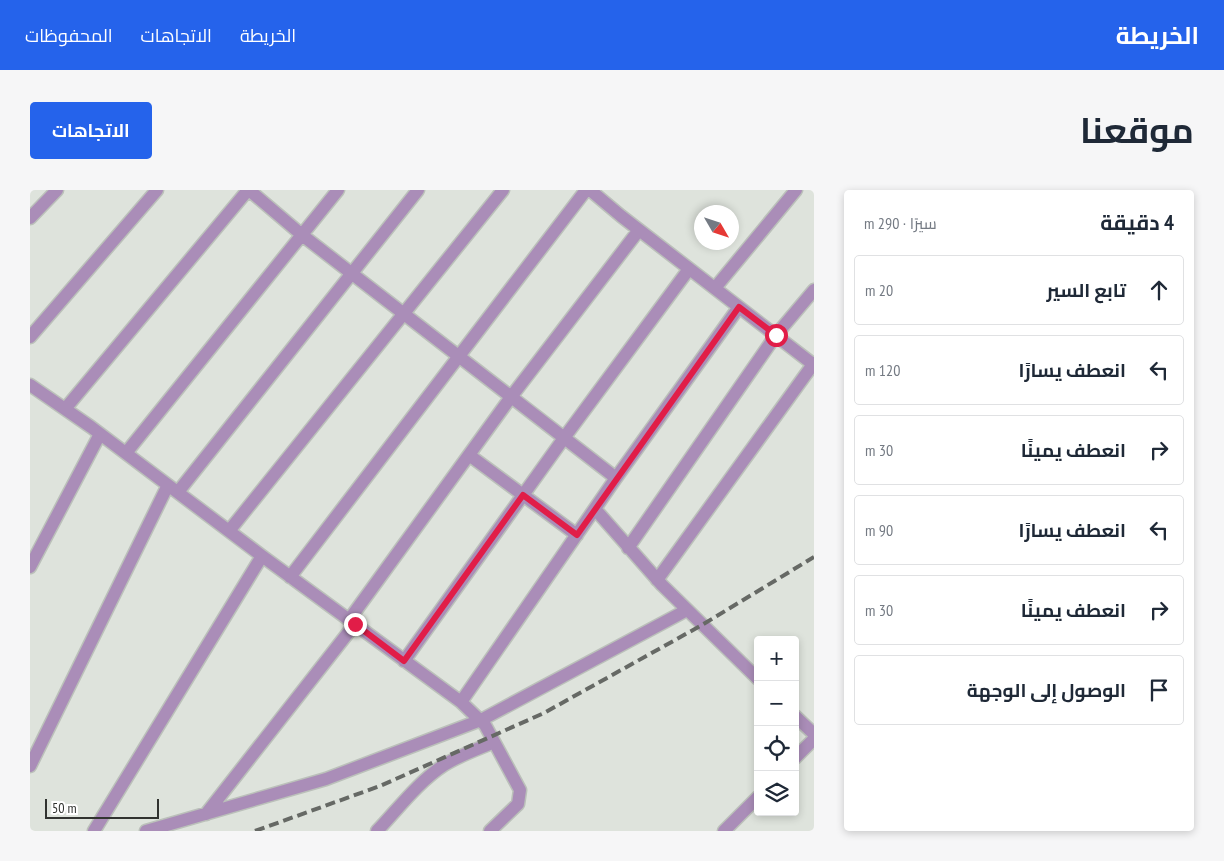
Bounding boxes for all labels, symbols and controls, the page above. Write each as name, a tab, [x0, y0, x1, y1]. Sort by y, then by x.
text: الخريطة	[1116, 20, 1199, 51]
text: المحفوظات	[25, 24, 113, 47]
text: الاتجاهات	[141, 24, 212, 47]
text: الخريطة	[240, 24, 296, 47]
button: الاتجاهات	[30, 102, 152, 159]
text: موقعنا	[1080, 107, 1194, 153]
north arrow	[694, 205, 739, 250]
text: 4 دقيقة	[1100, 209, 1174, 236]
text: سيرًا · 290 m	[864, 213, 937, 233]
icon: ahead	[1145, 276, 1173, 304]
text: تابع السير	[1047, 278, 1126, 302]
text: 20 m	[865, 280, 893, 300]
route start	[765, 324, 788, 347]
icon: left	[1145, 356, 1173, 384]
text: انعطف يسارًا	[1018, 358, 1126, 382]
text: 120 m	[865, 360, 900, 380]
icon: right	[1145, 436, 1173, 464]
text: انعطف يمينًا	[1021, 438, 1126, 462]
text: 30 m	[865, 440, 893, 460]
icon: left	[1145, 516, 1173, 544]
text: انعطف يسارًا	[1018, 518, 1126, 542]
text: 90 m	[865, 520, 893, 540]
icon: right	[1145, 596, 1173, 624]
text: انعطف يمينًا	[1021, 598, 1126, 622]
text: 30 m	[865, 600, 893, 620]
route end	[344, 613, 367, 636]
map controls	[754, 636, 799, 816]
button: +	[754, 636, 799, 681]
icon: arrive	[1145, 676, 1173, 704]
text: الوصول إلى الوجهة	[967, 678, 1126, 702]
button: −	[754, 681, 799, 726]
button: locate	[754, 726, 799, 771]
button: layers	[754, 771, 799, 816]
scale bar	[45, 796, 159, 819]
text: 50 m	[52, 799, 77, 817]

